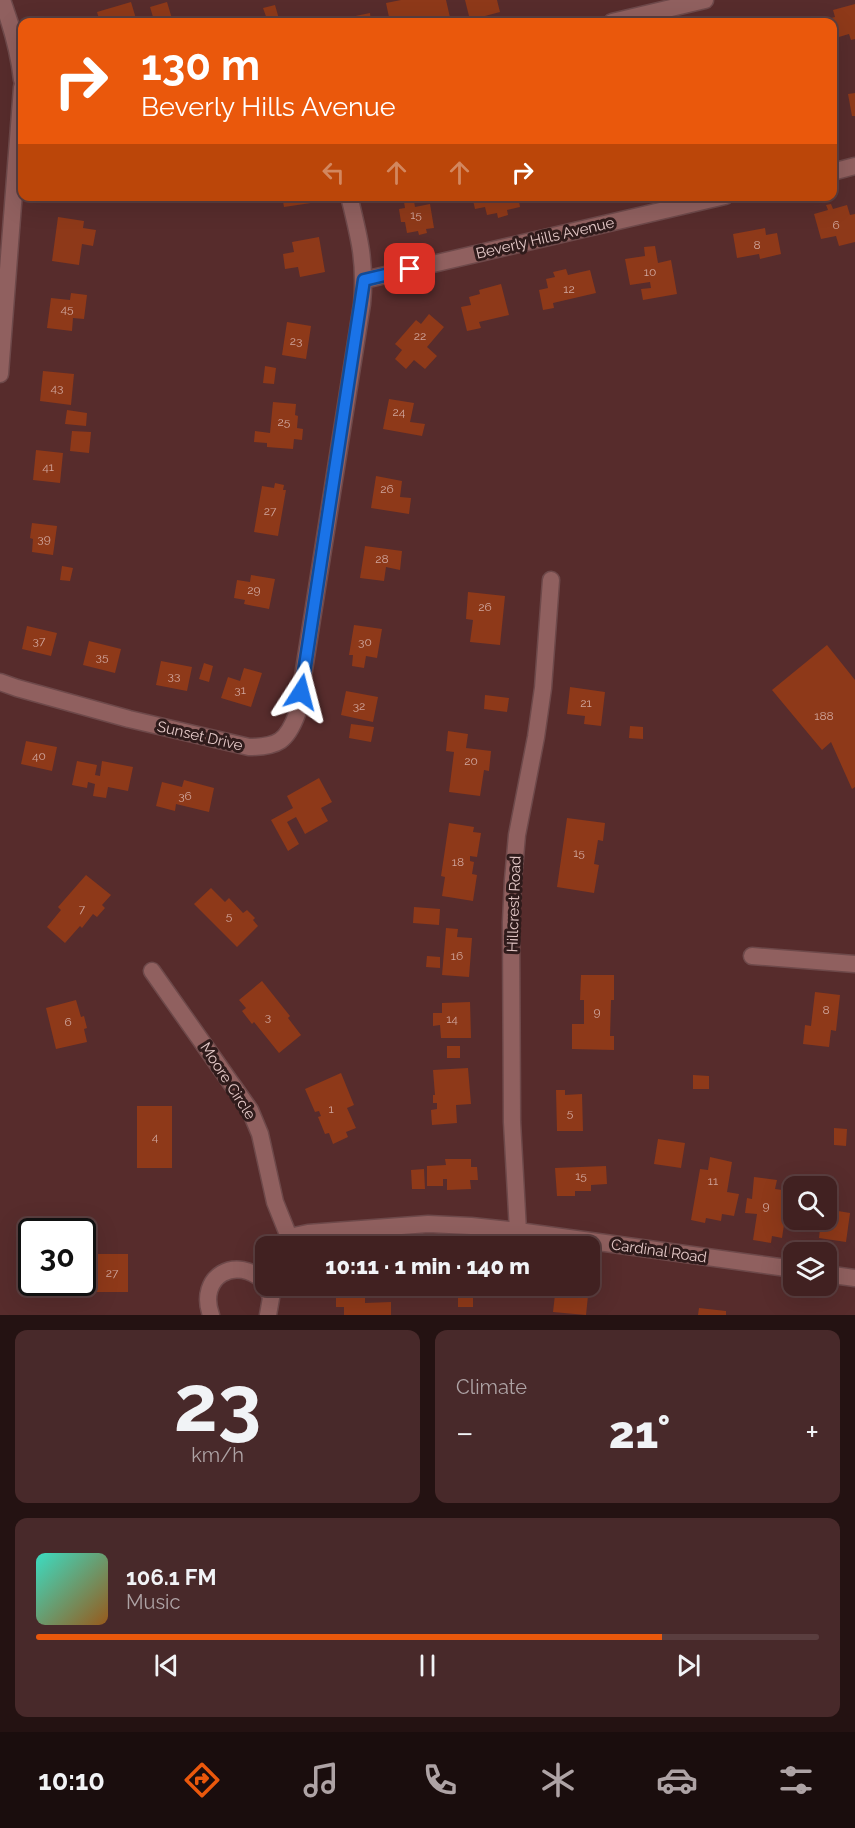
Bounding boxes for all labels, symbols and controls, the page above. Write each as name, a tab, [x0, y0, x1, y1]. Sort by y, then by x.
text: 130 m	[141, 41, 260, 90]
icon: right	[42, 42, 120, 120]
text: Beverly Hills Avenue	[141, 91, 396, 122]
icon: left	[317, 156, 350, 189]
icon: ahead	[380, 156, 413, 189]
icon: ahead	[443, 156, 476, 189]
icon: right	[506, 156, 539, 189]
house number: 15	[410, 208, 422, 222]
street label: Beverly Hills Avenue	[474, 213, 616, 263]
house number: 6	[832, 218, 840, 232]
house number: 8	[753, 238, 761, 252]
pin	[384, 243, 435, 294]
icon: arrive	[393, 252, 426, 285]
house number: 10	[644, 265, 656, 279]
house number: 12	[563, 282, 575, 296]
house number: 45	[60, 302, 74, 316]
house number: 22	[414, 329, 426, 343]
house number: 23	[290, 334, 302, 348]
house number: 43	[51, 381, 63, 395]
house number: 24	[393, 405, 406, 419]
house number: 25	[278, 415, 291, 429]
house number: 41	[42, 460, 54, 474]
house number: 26	[380, 482, 394, 496]
house number: 27	[264, 504, 277, 518]
house number: 39	[37, 532, 51, 546]
house number: 28	[375, 552, 389, 566]
house number: 29	[247, 583, 261, 597]
house number: 26	[478, 600, 492, 614]
house number: 37	[33, 634, 46, 648]
house number: 30	[358, 635, 372, 649]
house number: 35	[96, 650, 109, 664]
position arrow	[269, 660, 333, 724]
house number: 33	[168, 669, 180, 683]
house number: 31	[234, 683, 246, 697]
house number: 21	[580, 696, 592, 710]
house number: 32	[353, 699, 365, 713]
house number: 188	[814, 709, 834, 723]
street label: Sunset Drive	[155, 717, 245, 755]
house number: 40	[32, 749, 46, 763]
house number: 20	[464, 754, 478, 768]
house number: 36	[178, 789, 192, 803]
house number: 15	[573, 846, 585, 860]
house number: 18	[452, 855, 464, 869]
street label: Hillcrest Road	[503, 855, 525, 953]
house number: 7	[79, 902, 86, 916]
house number: 5	[226, 909, 233, 923]
house number: 16	[451, 949, 463, 963]
house number: 8	[822, 1003, 830, 1017]
house number: 9	[593, 1005, 601, 1019]
house number: 3	[265, 1010, 271, 1024]
house number: 14	[446, 1012, 458, 1026]
house number: 6	[64, 1015, 72, 1029]
street label: Moore Circle	[196, 1039, 260, 1123]
house number: 1	[328, 1102, 334, 1116]
house number: 5	[567, 1106, 574, 1120]
house number: 4	[152, 1130, 159, 1144]
house number: 15	[575, 1169, 587, 1183]
house number: 11	[708, 1174, 718, 1188]
map controls	[783, 1176, 837, 1296]
button: search	[783, 1176, 837, 1230]
house number: 9	[762, 1199, 770, 1213]
speed limit sign: 30	[18, 1218, 96, 1296]
street label: Cardinal Road	[610, 1235, 708, 1267]
button: layers	[783, 1242, 837, 1296]
text: 10:11 · 1 min · 140 m	[325, 1253, 530, 1279]
house number: 27	[106, 1266, 119, 1280]
text: 23	[174, 1358, 261, 1449]
text: Climate	[456, 1375, 527, 1399]
text: 21°	[609, 1406, 670, 1459]
text: −	[456, 1413, 474, 1452]
text: +	[805, 1413, 819, 1452]
text: km/h	[191, 1443, 244, 1467]
text: 106.1 FM	[126, 1564, 217, 1590]
text: Music	[126, 1590, 180, 1614]
icon: previous	[150, 1649, 183, 1682]
icon: pause	[411, 1649, 444, 1682]
icon: next	[672, 1649, 705, 1682]
icon: directions	[181, 1759, 223, 1801]
icon: music	[300, 1759, 342, 1801]
icon: phone	[419, 1759, 461, 1801]
icon: climate	[537, 1759, 579, 1801]
icon: car	[656, 1759, 698, 1801]
icon: filters	[775, 1759, 817, 1801]
text: 10:10	[38, 1765, 105, 1796]

